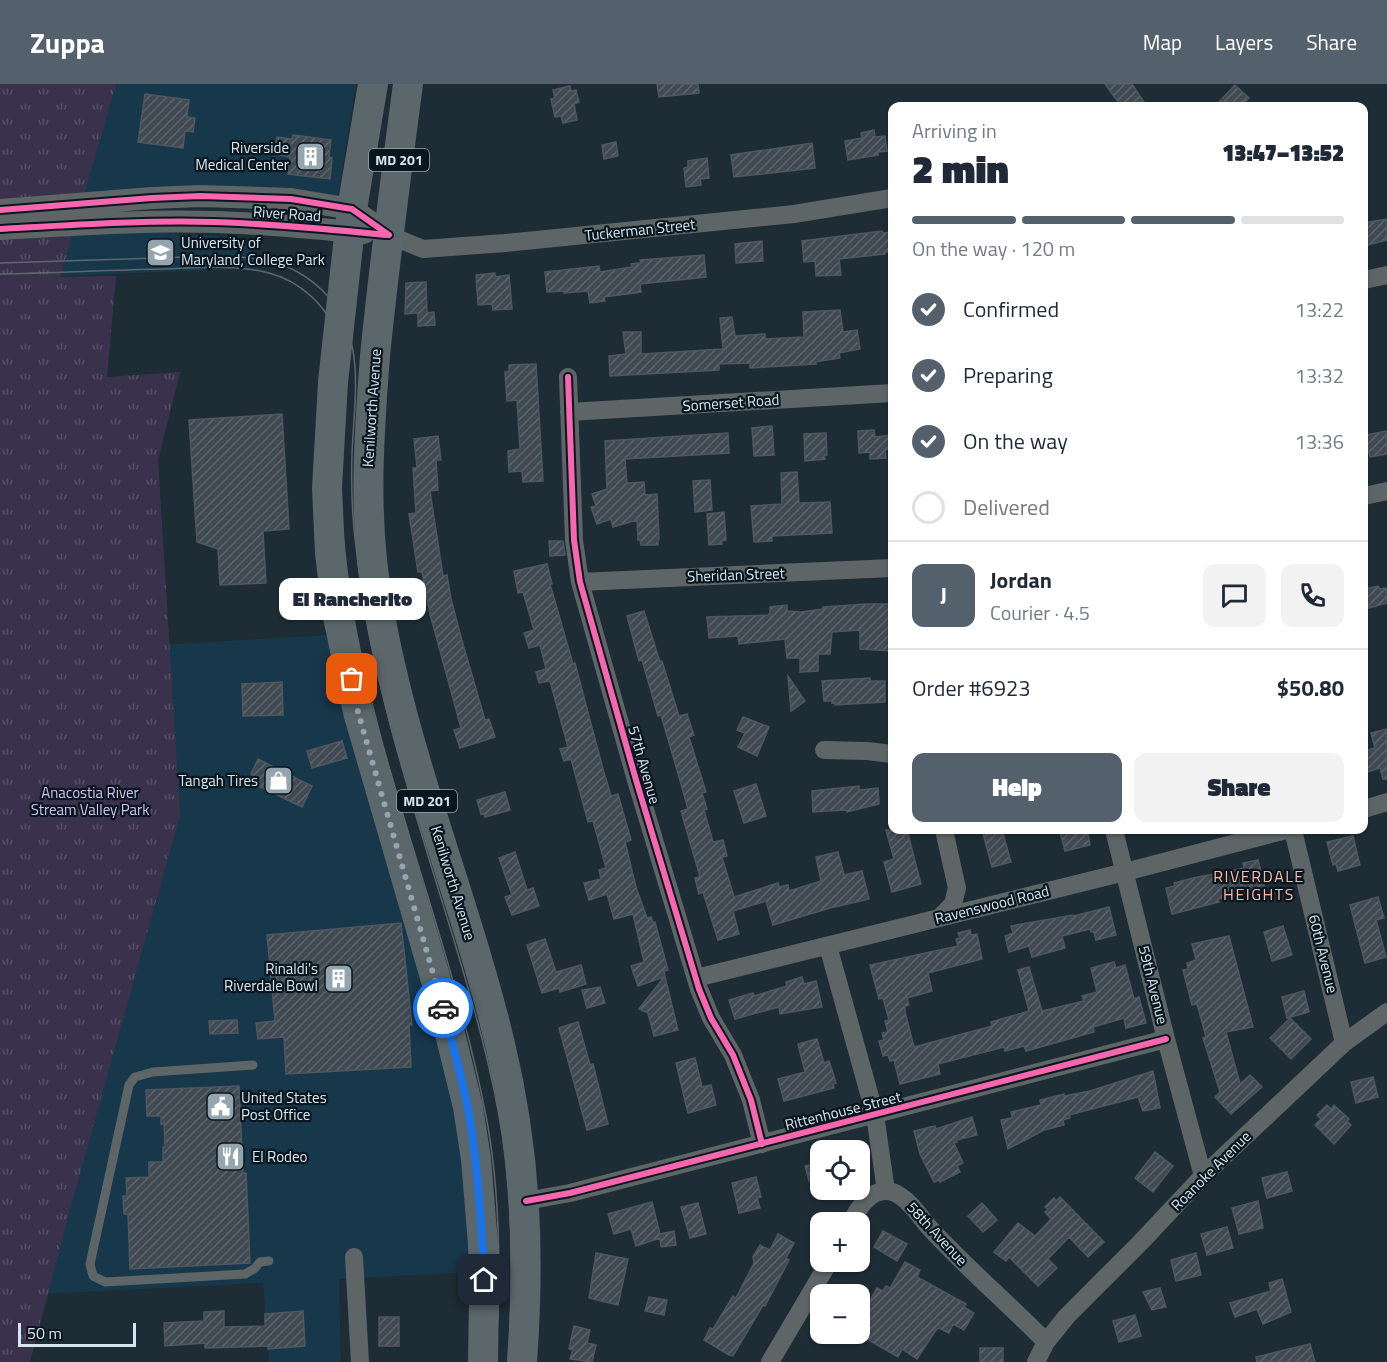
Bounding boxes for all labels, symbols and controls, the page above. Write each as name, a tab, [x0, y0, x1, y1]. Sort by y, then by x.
text: Zuppa	[30, 21, 105, 64]
text: Map	[1143, 26, 1182, 58]
text: Layers	[1215, 26, 1273, 58]
text: Share	[1306, 26, 1357, 58]
text: Arriving in	[912, 115, 997, 146]
place label: Riverside Medical Center	[195, 136, 289, 176]
text: 13:47–13:52	[1222, 136, 1344, 170]
text: 2 min	[912, 139, 1009, 198]
building icon: Riverside Medical Center	[294, 141, 326, 173]
road number: MD 201	[369, 149, 429, 171]
street label: River Road	[252, 200, 322, 227]
street label: Tuckerman Street	[584, 212, 697, 247]
place label: University of Maryland, College Park	[181, 231, 325, 271]
text: On the way · 120 m	[912, 233, 1075, 264]
school or university icon: University of Maryland, College Park	[144, 236, 176, 268]
text: Confirmed	[963, 292, 1059, 326]
icon: check	[912, 293, 945, 326]
text: 13:22	[1295, 294, 1344, 325]
street label: Kenilworth Avenue	[356, 348, 387, 468]
text: Preparing	[963, 358, 1053, 392]
icon: check	[912, 359, 945, 392]
text: 13:32	[1295, 360, 1344, 391]
street label: Somerset Road	[682, 388, 780, 417]
text: On the way	[963, 424, 1068, 458]
icon: check	[912, 425, 945, 458]
text: 13:36	[1295, 426, 1344, 457]
text: Delivered	[963, 490, 1050, 524]
street label: Sheridan Street	[687, 561, 786, 588]
text: Jordan	[990, 563, 1052, 597]
button: chat	[1203, 564, 1266, 627]
button: phone	[1281, 564, 1344, 627]
callout: El Rancherito	[278, 577, 425, 619]
text: J	[940, 578, 947, 612]
text: El Rancherito	[293, 583, 412, 614]
text: Courier · 4.5	[990, 597, 1090, 628]
pin	[326, 653, 377, 704]
icon: bag	[335, 662, 368, 695]
text: Order #6923	[912, 671, 1031, 705]
text: $50.80	[1277, 671, 1344, 705]
street label: 57th Avenue	[622, 723, 667, 807]
button: Help	[912, 753, 1122, 822]
button: Share	[1134, 753, 1344, 822]
shop icon: Tangah Tires	[263, 765, 295, 797]
place label: Tangah Tires	[179, 769, 258, 792]
park label: Anacostia River Stream Valley Park	[31, 781, 149, 821]
road number: MD 201	[397, 790, 457, 812]
street label: Kenilworth Avenue	[425, 823, 482, 943]
district label: RIVERDALE HEIGHTS	[1213, 864, 1305, 906]
street label: Ravenswood Road	[932, 879, 1052, 930]
street label: 60th Avenue	[1303, 912, 1344, 996]
street label: 59th Avenue	[1133, 943, 1174, 1027]
place label: Rinaldi's Riverdale Bowl	[224, 957, 318, 997]
building icon: Rinaldi's Riverdale Bowl	[323, 962, 355, 994]
courier	[413, 978, 473, 1038]
icon: car	[427, 992, 460, 1025]
street label: Rittenhouse Street	[782, 1085, 904, 1136]
place label: United States Post Office	[241, 1086, 327, 1126]
public building icon: United States Post Office	[204, 1091, 236, 1123]
street label: Roanoke Avenue	[1165, 1125, 1256, 1216]
map controls	[810, 1140, 870, 1344]
button: locate	[810, 1140, 870, 1200]
restaurant icon: El Rodeo	[215, 1141, 247, 1173]
place label: El Rodeo	[252, 1145, 308, 1168]
street label: 58th Avenue	[902, 1196, 973, 1271]
button: +	[810, 1212, 870, 1272]
pin	[458, 1254, 509, 1305]
icon: home	[467, 1263, 500, 1296]
button: −	[810, 1284, 870, 1344]
scale bar	[18, 1320, 136, 1348]
text: 50 m	[27, 1321, 62, 1345]

